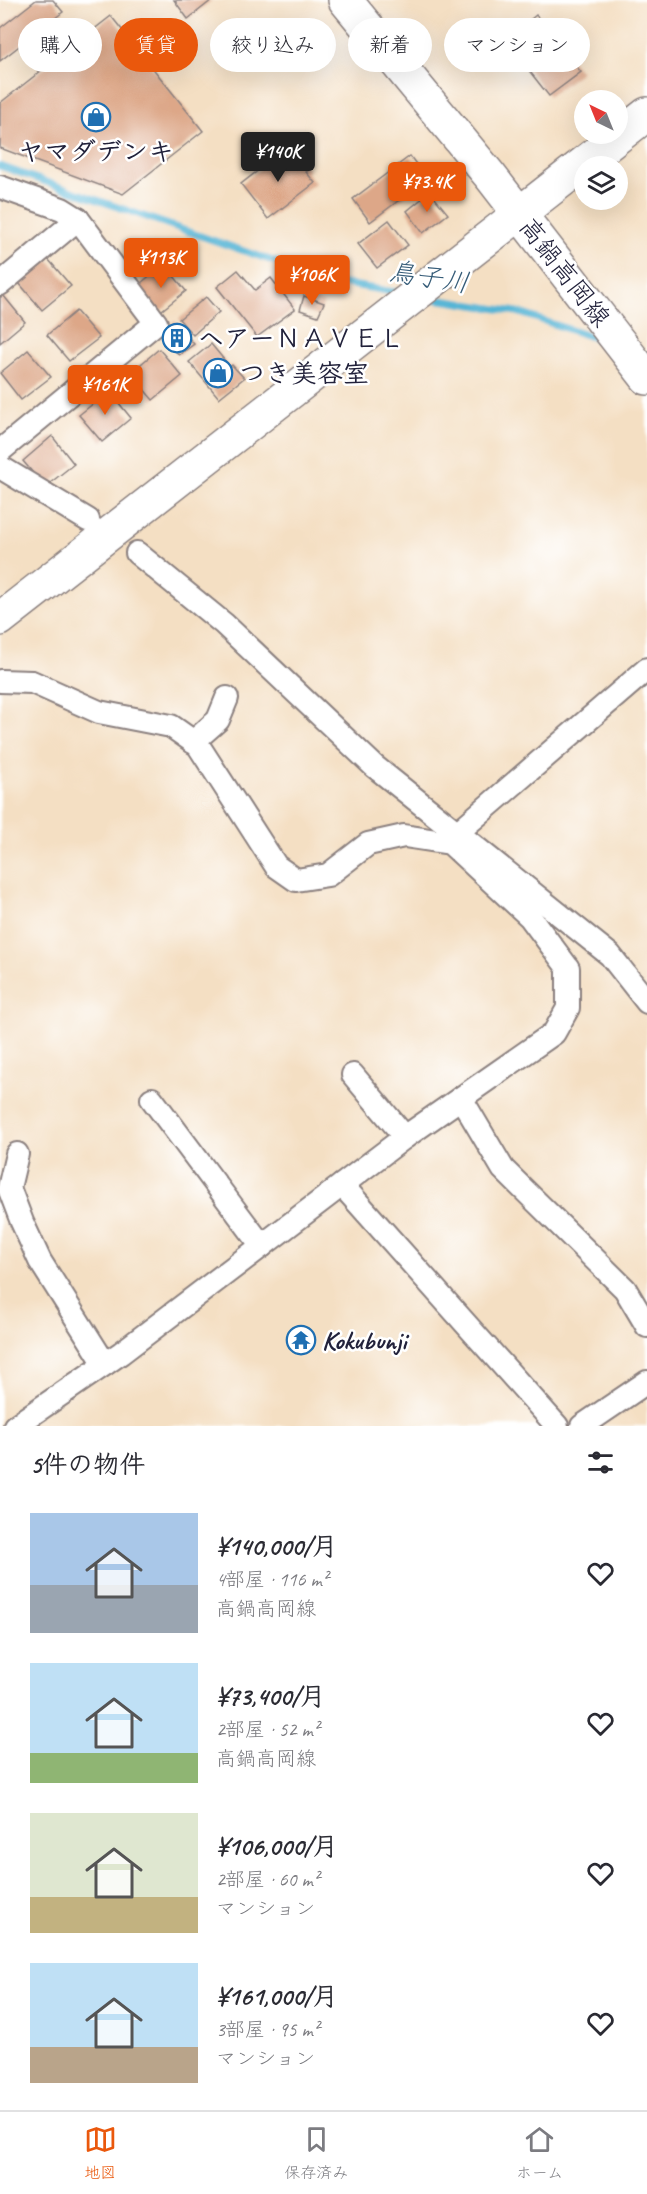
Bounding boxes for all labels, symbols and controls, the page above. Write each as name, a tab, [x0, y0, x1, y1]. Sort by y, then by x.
chip: 購入	[18, 18, 102, 72]
chip: 賃貸	[114, 18, 198, 72]
chip: 絞り込み	[210, 18, 336, 72]
chip: 新着	[348, 18, 432, 72]
chip: マンション	[444, 18, 590, 72]
north arrow	[574, 90, 628, 144]
map controls	[574, 90, 628, 210]
shop icon: ヤマダデンキ	[80, 101, 112, 133]
pin: ¥140K	[236, 132, 320, 183]
place label: ヤマダデンキ	[18, 135, 174, 168]
text: ¥140K	[255, 139, 301, 164]
button: layers	[574, 156, 628, 210]
pin: ¥73.4K	[378, 162, 476, 213]
text: ¥73.4K	[402, 169, 452, 194]
street label: 高鍋高岡線	[512, 211, 618, 334]
pin: ¥113K	[119, 238, 203, 289]
text: ¥113K	[138, 245, 184, 270]
water label: 鳥子川	[386, 254, 472, 300]
pin: ¥106K	[270, 255, 354, 306]
text: ¥106K	[289, 262, 335, 287]
building icon: ヘアーＮＡＶＥＬ	[161, 322, 193, 354]
place label: ヘアーＮＡＶＥＬ	[198, 322, 405, 355]
shop icon: つき美容室	[202, 357, 234, 389]
place label: つき美容室	[239, 357, 369, 390]
pin: ¥161K	[63, 365, 147, 416]
text: ¥161K	[82, 372, 128, 397]
temple icon: Kokubunji	[285, 1324, 317, 1356]
place label: Kokubunji	[322, 1324, 410, 1357]
icon: filters	[584, 1446, 617, 1479]
text: 5件の物件	[30, 1448, 145, 1481]
text: ¥140,000/月	[216, 1530, 338, 1563]
icon: home	[78, 1537, 150, 1609]
icon: heart	[584, 1557, 617, 1590]
text: 4部屋 · 116 m²	[216, 1567, 328, 1592]
text: 高鍋高岡線	[216, 1596, 316, 1621]
text: ¥73,400/月	[216, 1680, 326, 1713]
icon: home	[78, 1687, 150, 1759]
icon: heart	[584, 1707, 617, 1740]
text: 2部屋 · 52 m²	[216, 1717, 319, 1742]
text: 高鍋高岡線	[216, 1746, 316, 1771]
text: ¥106,000/月	[216, 1830, 338, 1863]
icon: home	[78, 1837, 150, 1909]
icon: heart	[584, 1857, 617, 1890]
text: 2部屋 · 60 m²	[216, 1867, 319, 1892]
text: マンション	[216, 1896, 315, 1921]
text: ¥161,000/月	[216, 1980, 338, 2013]
icon: home	[78, 1987, 150, 2059]
icon: heart	[584, 2007, 617, 2040]
text: 3部屋 · 95 m²	[216, 2017, 319, 2042]
text: マンション	[216, 2046, 315, 2071]
tab: 地図	[84, 2123, 117, 2183]
tab: 保存済み	[284, 2123, 348, 2183]
tab: ホーム	[516, 2123, 563, 2183]

